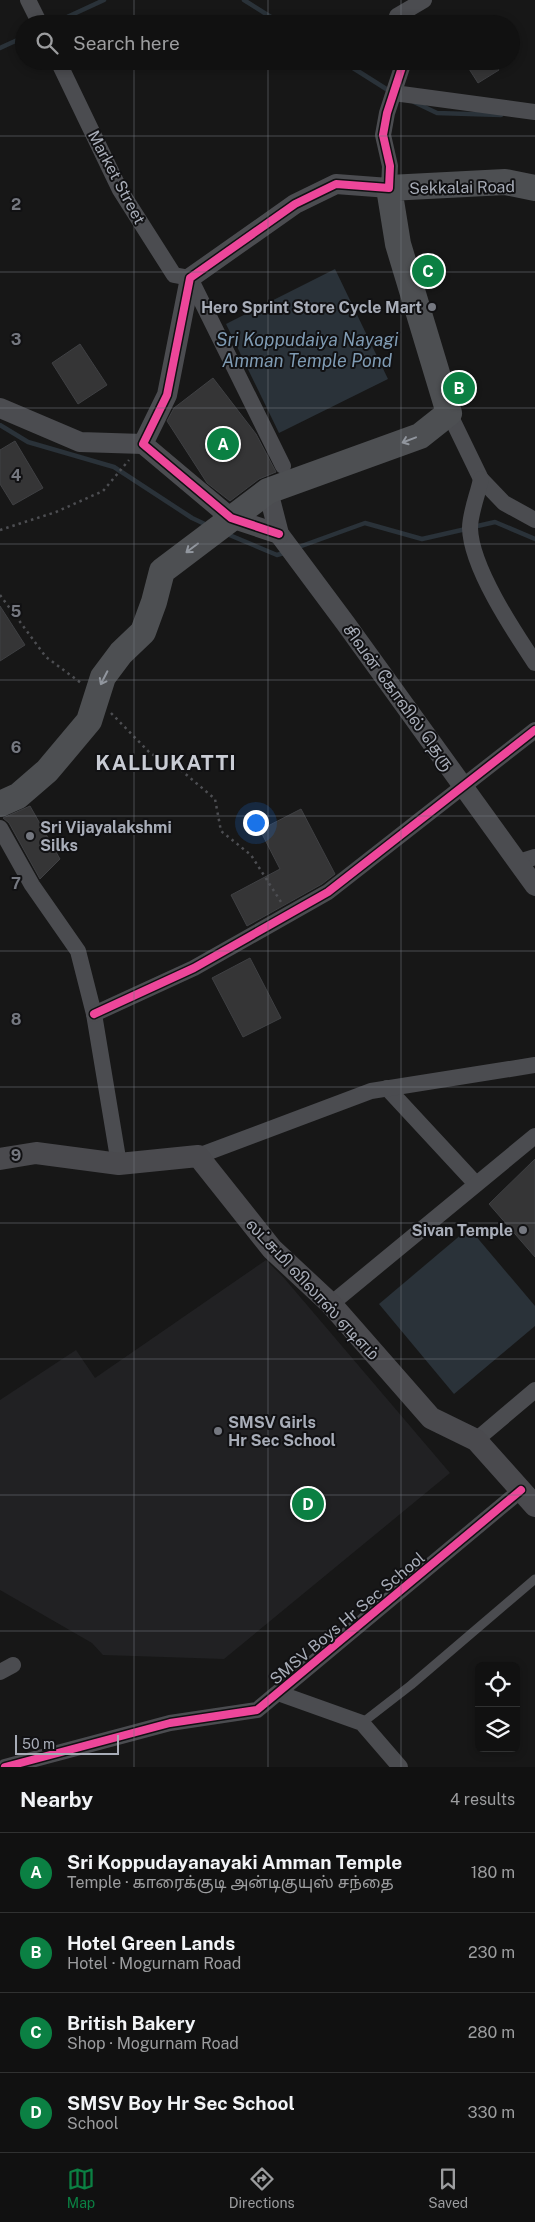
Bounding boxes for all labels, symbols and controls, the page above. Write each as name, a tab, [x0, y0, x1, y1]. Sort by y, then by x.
search box	[15, 15, 520, 70]
icon: search	[33, 29, 61, 57]
text: Search here	[73, 32, 180, 54]
street label: Market Street	[84, 127, 149, 227]
street label: Sekkalai Road	[409, 177, 515, 198]
text: 2	[11, 195, 21, 214]
pin: C	[412, 252, 444, 290]
place label: Hero Sprint Store Cycle Mart	[201, 298, 422, 317]
marker: Hero Sprint Store Cycle Mart	[426, 301, 438, 313]
water label: Sri Koppudaiya Nayagi Amman Temple Pond	[216, 329, 399, 371]
text: 3	[11, 330, 21, 349]
pin: B	[443, 369, 475, 407]
pin: A	[207, 425, 239, 463]
one-way arrow	[402, 436, 417, 445]
text: 4	[11, 466, 22, 485]
one-way arrow	[185, 543, 199, 553]
text: 5	[11, 602, 22, 621]
street label: சிவன் கோவில் தெரு	[338, 621, 458, 775]
one-way arrow	[99, 670, 109, 685]
text: 6	[11, 738, 21, 757]
district label: KALLUKATTI	[95, 750, 237, 775]
your location	[243, 810, 269, 836]
place label: Sri Vijayalakshmi Silks	[40, 818, 172, 855]
marker: Sri Vijayalakshmi Silks	[24, 830, 36, 842]
text: 7	[11, 874, 21, 893]
text: 8	[11, 1010, 22, 1029]
text: 9	[11, 1146, 21, 1165]
street label: லட்சுமி விலாஸ் ஏடிஎம்	[241, 1215, 383, 1365]
place label: Sivan Temple	[412, 1221, 513, 1240]
marker: Sivan Temple	[517, 1224, 529, 1236]
place label: SMSV Girls Hr Sec School	[228, 1413, 336, 1450]
marker: SMSV Girls Hr Sec School	[212, 1425, 224, 1437]
pin: D	[292, 1485, 324, 1523]
street label: SMSV Boys Hr Sec School	[266, 1548, 429, 1689]
map controls	[475, 1662, 520, 1752]
button: locate	[475, 1662, 520, 1707]
button: layers	[475, 1707, 520, 1752]
scale bar	[15, 1732, 119, 1755]
text: 50 m	[22, 1736, 55, 1752]
text: Nearby	[20, 1787, 93, 1812]
text: 4 results	[450, 1790, 515, 1809]
text: Sri Koppudayanayaki Amman Temple	[67, 1851, 402, 1873]
text: A	[30, 1863, 42, 1882]
text: 180 m	[471, 1863, 515, 1882]
text: Temple · காரைக்குடி அன்டிகுயுஸ் சந்தை	[67, 1873, 394, 1892]
text: Hotel Green Lands	[67, 1932, 235, 1954]
text: B	[31, 1943, 41, 1962]
text: 230 m	[468, 1943, 515, 1962]
text: Hotel · Mogurnam Road	[67, 1954, 241, 1973]
text: British Bakery	[67, 2012, 195, 2034]
text: C	[30, 2023, 42, 2042]
text: 280 m	[468, 2023, 515, 2042]
text: Shop · Mogurnam Road	[67, 2034, 239, 2053]
text: SMSV Boy Hr Sec School	[67, 2092, 295, 2114]
text: D	[30, 2103, 42, 2122]
text: 330 m	[468, 2103, 515, 2122]
text: School	[67, 2114, 118, 2133]
tab: Map	[67, 2165, 95, 2211]
tab: Directions	[229, 2165, 295, 2211]
tab: Saved	[428, 2165, 468, 2211]

